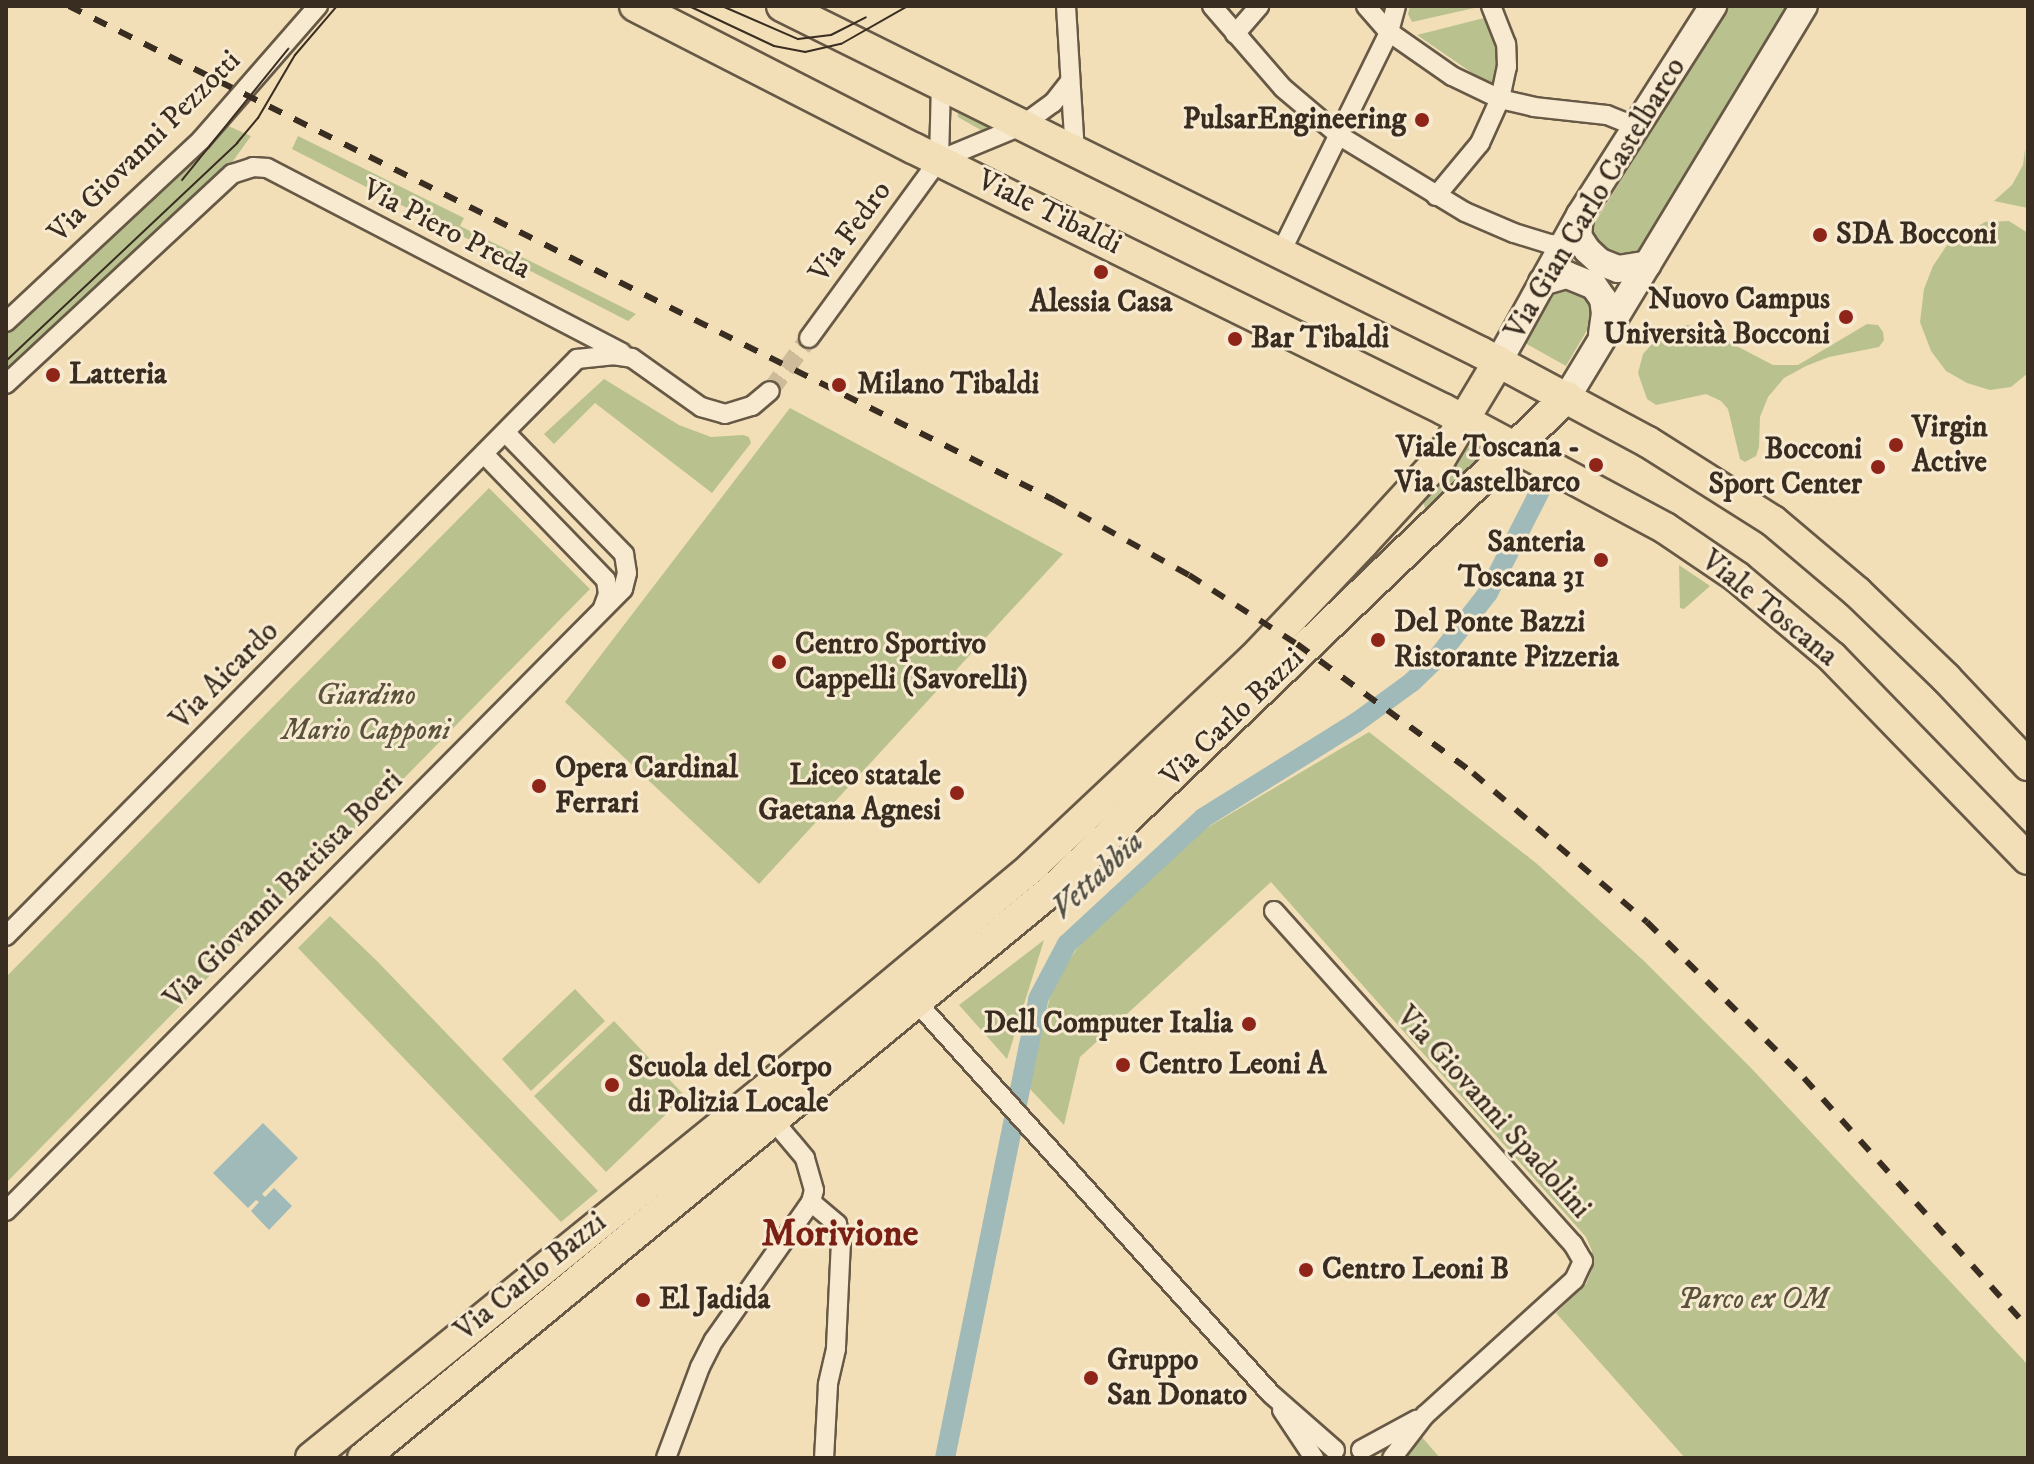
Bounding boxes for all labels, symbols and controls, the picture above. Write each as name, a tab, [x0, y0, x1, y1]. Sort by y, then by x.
street label: Via Giovanni Pezzotti	[41, 43, 249, 251]
street label: Via Gian Carlo Castelbarco	[1498, 52, 1694, 346]
place label: PulsarEngineering	[1183, 102, 1406, 138]
marker: PulsarEngineering	[1413, 111, 1431, 129]
street label: Viale Tibaldi	[971, 163, 1127, 263]
street label: Via Piero Preda	[356, 172, 536, 288]
street label: Via Fedro	[802, 174, 900, 290]
place label: SDA Bocconi	[1836, 217, 1997, 253]
marker: SDA Bocconi	[1811, 226, 1829, 244]
marker: Alessia Casa	[1092, 263, 1110, 281]
place label: Nuovo Campus Università Bocconi	[1604, 282, 1830, 352]
place label: Alessia Casa	[1030, 285, 1172, 321]
marker: Nuovo Campus Università Bocconi	[1837, 308, 1855, 326]
place label: Bar Tibaldi	[1251, 321, 1389, 357]
marker: Bar Tibaldi	[1226, 330, 1244, 348]
place label: Latteria	[69, 357, 167, 393]
marker: Latteria	[44, 366, 62, 384]
place label: Milano Tibaldi	[857, 367, 1039, 403]
marker: Milano Tibaldi	[828, 374, 850, 396]
place label: Virgin Active	[1912, 410, 1988, 480]
place label: Viale Toscana - Via Castelbarco	[1395, 430, 1580, 500]
place label: Bocconi Sport Center	[1708, 432, 1862, 502]
marker: Virgin Active	[1887, 436, 1905, 454]
marker: Viale Toscana - Via Castelbarco	[1587, 456, 1605, 474]
marker: Bocconi Sport Center	[1869, 458, 1887, 476]
place label: Santeria Toscana 31	[1458, 525, 1585, 596]
street label: Viale Toscana	[1693, 543, 1845, 675]
marker: Santeria Toscana 31	[1592, 551, 1610, 569]
place label: Del Ponte Bazzi Ristorante Pizzeria	[1394, 605, 1619, 676]
street label: Via Aicardo	[163, 614, 287, 738]
place label: Centro Sportivo Cappelli (Savorelli)	[795, 627, 1028, 698]
marker: Del Ponte Bazzi Ristorante Pizzeria	[1369, 631, 1387, 649]
street label: Via Carlo Bazzi	[1154, 641, 1312, 795]
marker: Centro Sportivo Cappelli (Savorelli)	[770, 653, 788, 671]
park label: Giardino Mario Capponi	[282, 678, 450, 748]
place label: Opera Cardinal Ferrari	[555, 751, 738, 822]
place label: Liceo statale Gaetana Agnesi	[758, 758, 941, 828]
street label: Via Giovanni Battista Boeri	[157, 763, 411, 1017]
marker: Opera Cardinal Ferrari	[530, 777, 548, 795]
marker: Liceo statale Gaetana Agnesi	[948, 784, 966, 802]
water label: Vettabbia	[1044, 824, 1152, 928]
street label: Via Giovanni Spadolini	[1388, 999, 1598, 1227]
place label: Dell Computer Italia	[984, 1006, 1233, 1042]
marker: Dell Computer Italia	[1240, 1015, 1258, 1033]
place label: Centro Leoni A	[1139, 1047, 1326, 1083]
place label: Scuola del Corpo di Polizia Locale	[628, 1050, 832, 1120]
marker: Centro Leoni A	[1114, 1056, 1132, 1074]
marker: Scuola del Corpo di Polizia Locale	[603, 1076, 621, 1094]
street label: Via Carlo Bazzi	[448, 1205, 614, 1349]
district label: Morivione	[762, 1212, 918, 1258]
place label: Centro Leoni B	[1322, 1252, 1509, 1288]
marker: Centro Leoni B	[1297, 1261, 1315, 1279]
place label: El Jadida	[659, 1282, 770, 1318]
park label: Parco ex OM	[1678, 1282, 1828, 1318]
marker: El Jadida	[634, 1291, 652, 1309]
place label: Gruppo San Donato	[1107, 1343, 1247, 1414]
marker: Gruppo San Donato	[1082, 1369, 1100, 1387]

